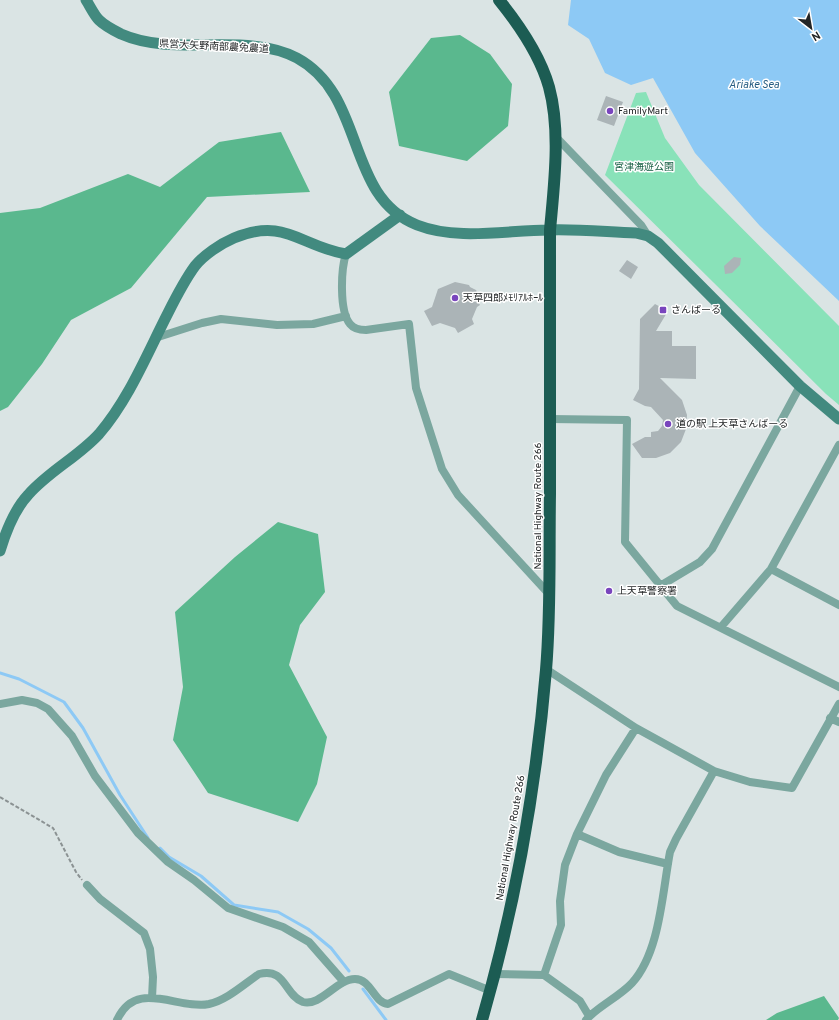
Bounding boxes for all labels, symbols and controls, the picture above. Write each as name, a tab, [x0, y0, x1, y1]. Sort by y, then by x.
north arrow	[791, 8, 831, 48]
text: N	[809, 28, 823, 44]
street label: 県営大矢野南部農免農道	[159, 38, 269, 56]
water label: Ariake Sea	[729, 78, 780, 92]
place label: FamilyMart	[618, 105, 668, 118]
marker: FamilyMart	[605, 106, 615, 116]
park label: 宮津海遊公園	[614, 161, 674, 174]
place label: 天草四郎ﾒﾓﾘｱﾙﾎｰﾙ	[463, 292, 543, 305]
marker: 天草四郎ﾒﾓﾘｱﾙﾎｰﾙ	[450, 293, 460, 303]
place label: さんぱーる	[671, 304, 721, 317]
marker: さんぱーる	[658, 305, 668, 315]
place label: 道の駅 上天草さんばーる	[676, 418, 788, 431]
marker: 道の駅 上天草さんばーる	[663, 419, 673, 429]
street label: National Highway Route 266	[532, 442, 545, 570]
place label: 上天草警察署	[617, 585, 677, 598]
marker: 上天草警察署	[604, 586, 614, 596]
street label: National Highway Route 266	[494, 774, 528, 902]

